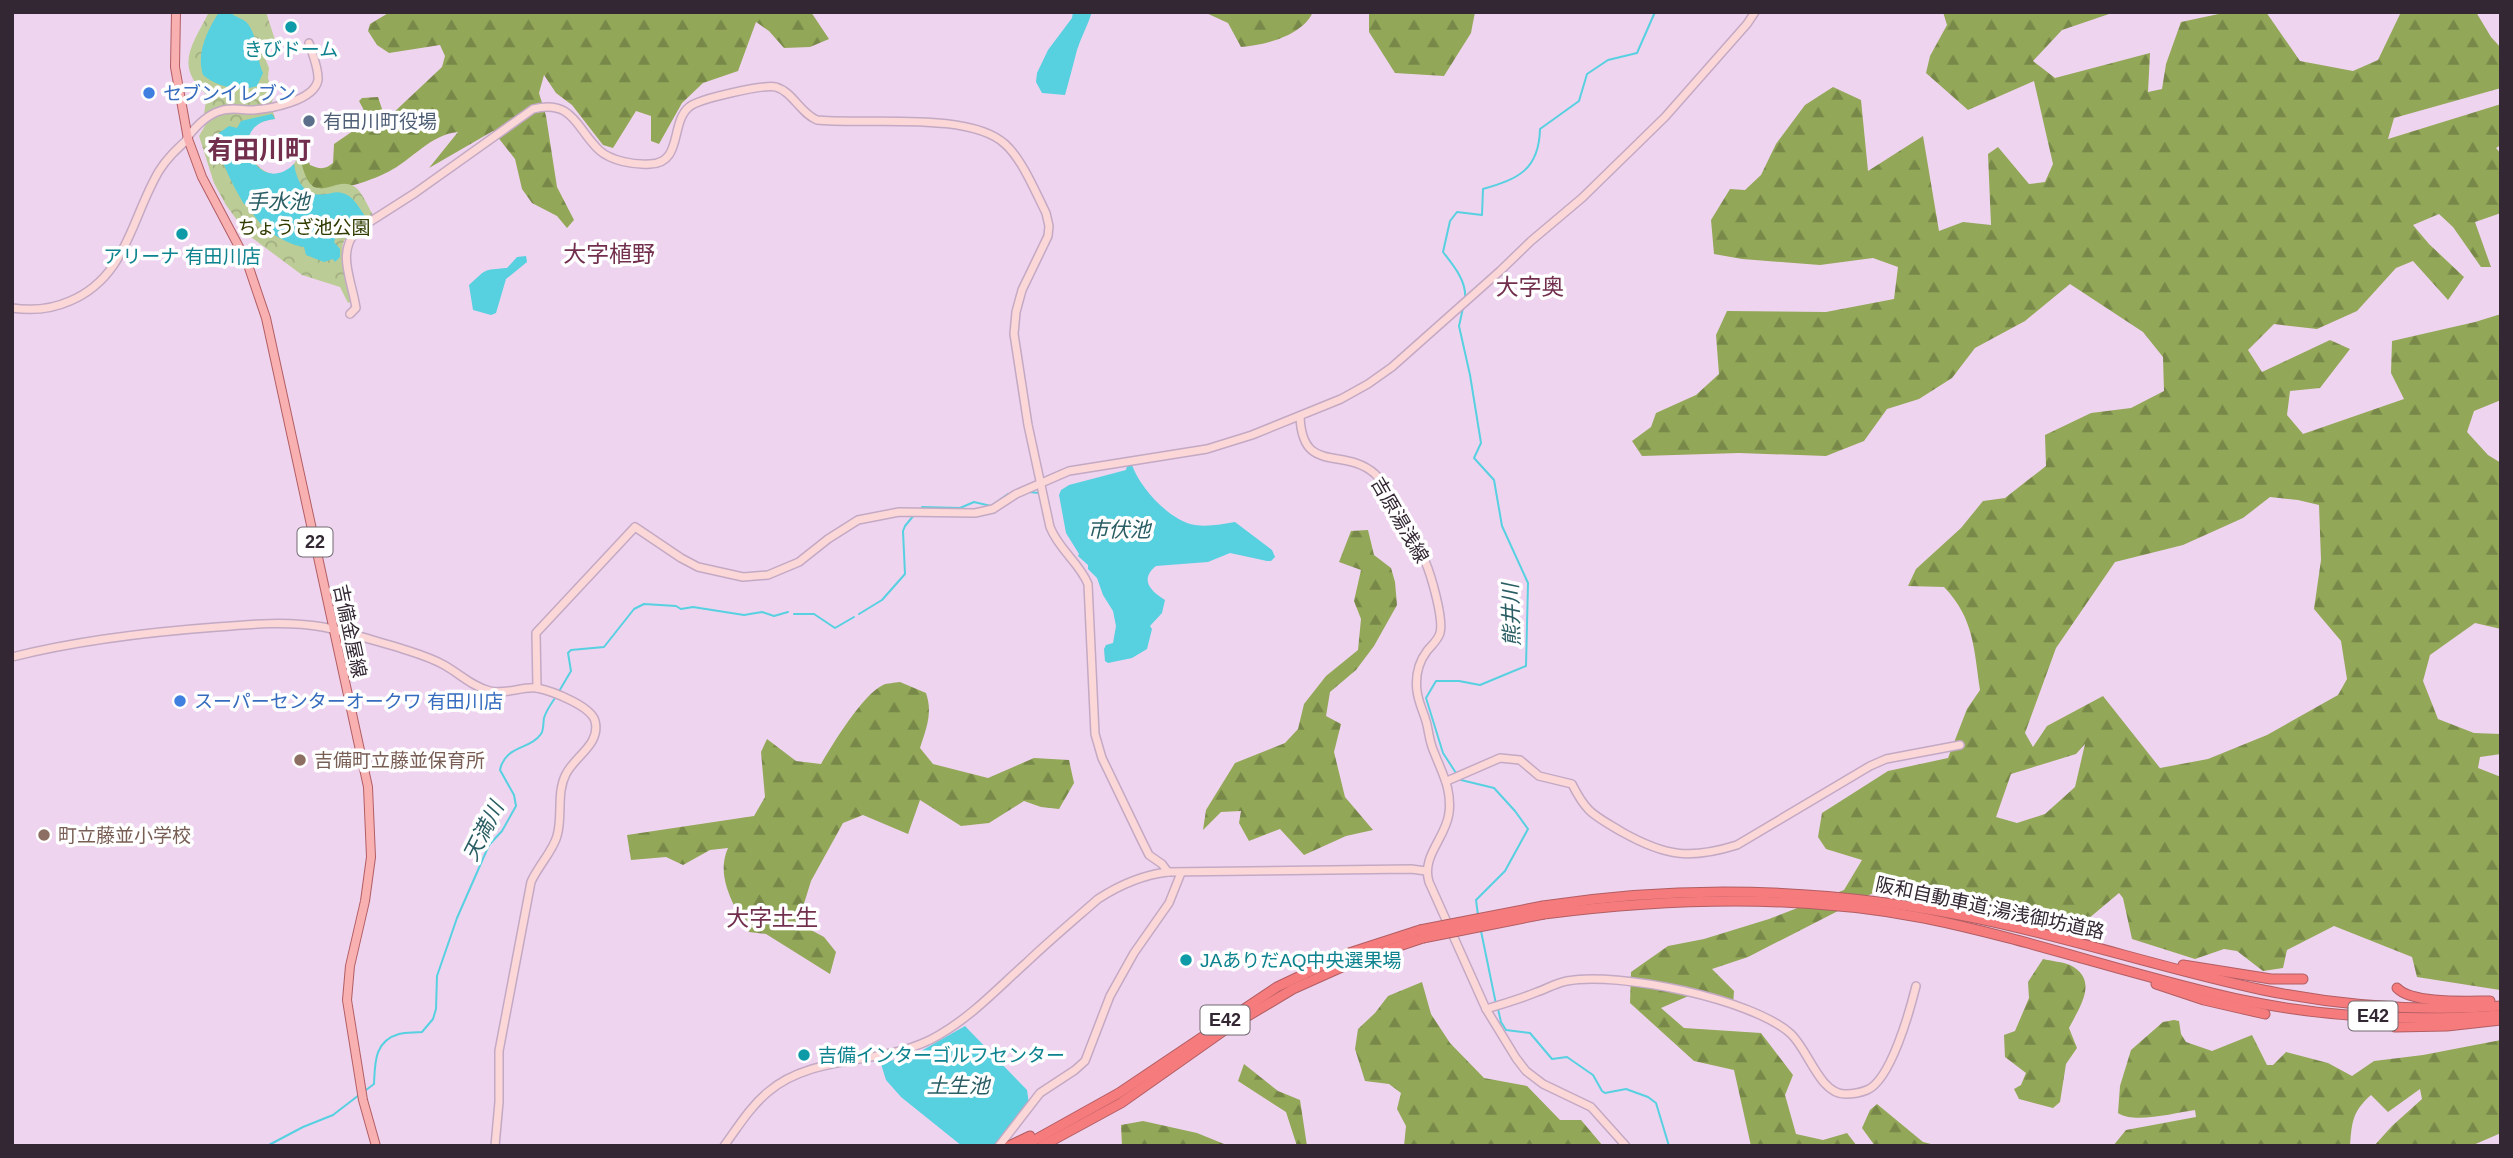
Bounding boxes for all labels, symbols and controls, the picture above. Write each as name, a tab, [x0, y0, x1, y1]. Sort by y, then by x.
marker: きびドーム	[283, 19, 299, 35]
place label: きびドーム	[244, 39, 338, 60]
place label: セブンイレブン	[163, 83, 296, 104]
marker: セブンイレブン	[141, 85, 157, 101]
place label: 有田川町役場	[323, 111, 437, 132]
marker: 有田川町役場	[301, 113, 317, 129]
district label: 有田川町	[207, 135, 311, 165]
water label: 手水池	[247, 190, 311, 213]
park label: ちょうざ池公園	[237, 217, 371, 238]
marker: アリーナ 有田川店	[174, 226, 190, 242]
district label: 大字植野	[563, 241, 655, 267]
place label: アリーナ 有田川店	[103, 246, 261, 267]
district label: 大字奥	[1496, 274, 1565, 300]
street label: 吉原湯浅線	[1367, 474, 1433, 566]
water label: 市伏池	[1088, 518, 1152, 541]
road number: 22	[298, 528, 332, 556]
water label: 熊井川	[1498, 581, 1524, 647]
street label: 吉備金屋線	[330, 582, 370, 680]
place label: スーパーセンターオークワ 有田川店	[194, 691, 503, 712]
marker: スーパーセンターオークワ 有田川店	[172, 693, 188, 709]
place label: 吉備町立藤並保育所	[314, 750, 485, 771]
marker: 吉備町立藤並保育所	[292, 752, 308, 768]
water label: 天満川	[458, 796, 508, 864]
place label: 町立藤並小学校	[58, 825, 191, 846]
marker: 町立藤並小学校	[36, 827, 52, 843]
street label: 阪和自動車道;湯浅御坊道路	[1874, 873, 2106, 943]
district label: 大字土生	[726, 905, 818, 931]
place label: JAありだAQ中央選果場	[1200, 950, 1402, 971]
marker: JAありだAQ中央選果場	[1178, 952, 1194, 968]
road number: E42	[2348, 1001, 2398, 1030]
road number: E42	[1200, 1006, 1250, 1035]
place label: 吉備インターゴルフセンター	[818, 1045, 1065, 1066]
marker: 吉備インターゴルフセンター	[796, 1047, 812, 1063]
water label: 土生池	[927, 1074, 991, 1097]

